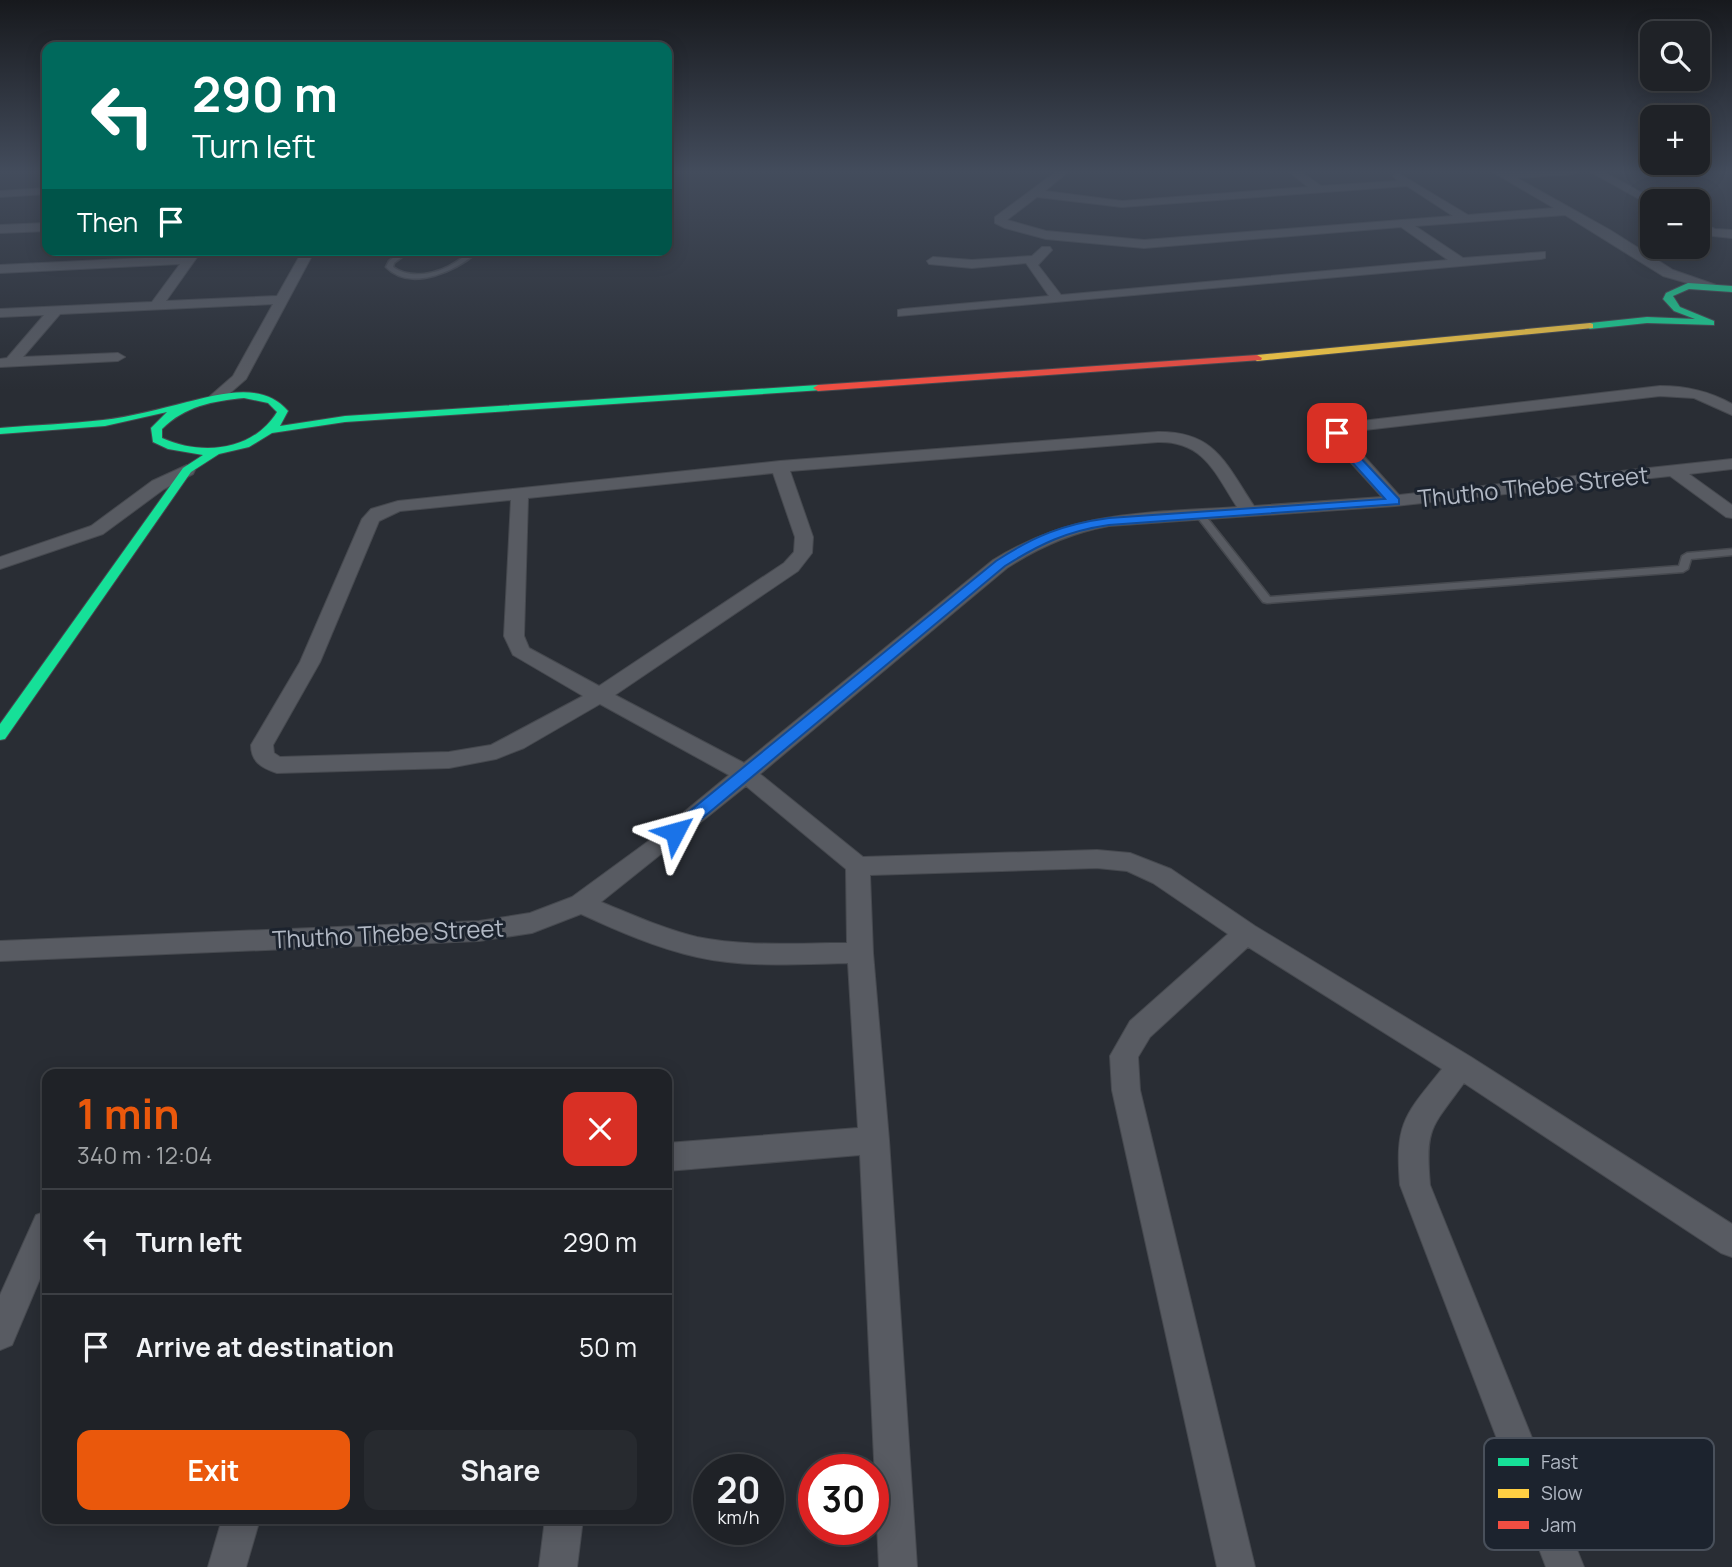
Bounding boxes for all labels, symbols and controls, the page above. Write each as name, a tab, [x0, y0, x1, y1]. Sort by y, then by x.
map controls	[1640, 21, 1710, 259]
button: search	[1640, 21, 1710, 91]
text: 290 m	[192, 60, 338, 127]
icon: left	[77, 70, 168, 161]
button: +	[1640, 105, 1710, 175]
text: Turn left	[192, 124, 316, 168]
button: −	[1640, 189, 1710, 259]
icon: arrive	[152, 203, 190, 241]
text: Then	[77, 204, 138, 240]
pin	[1307, 403, 1367, 463]
icon: arrive	[1318, 414, 1356, 452]
street label: Thutho Thebe Street	[1416, 457, 1650, 515]
position arrow	[638, 795, 712, 869]
street label: Thutho Thebe Street	[271, 910, 505, 956]
text: 1 min	[77, 1084, 180, 1142]
button: close	[563, 1092, 637, 1166]
text: 340 m · 12:04	[77, 1139, 212, 1171]
icon: left	[77, 1223, 115, 1261]
text: Turn left	[136, 1224, 243, 1260]
text: 290 m	[563, 1224, 637, 1260]
icon: arrive	[77, 1328, 115, 1366]
text: Arrive at destination	[136, 1329, 394, 1365]
text: 50 m	[579, 1329, 637, 1365]
button: Exit	[77, 1430, 350, 1510]
button: Share	[364, 1430, 637, 1510]
legend	[1484, 1438, 1714, 1550]
text: Fast	[1541, 1449, 1578, 1475]
speed limit sign: 30	[798, 1454, 889, 1545]
text: 20	[717, 1466, 760, 1514]
text: Slow	[1541, 1480, 1583, 1506]
text: km/h	[718, 1505, 759, 1529]
text: Jam	[1541, 1512, 1576, 1538]

